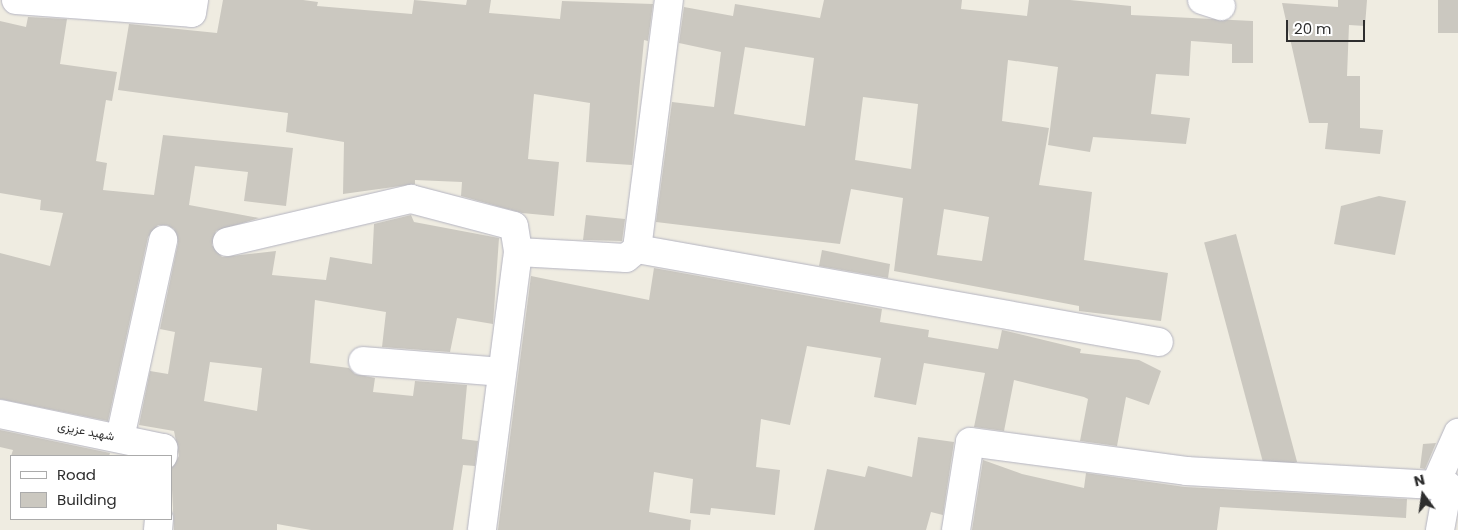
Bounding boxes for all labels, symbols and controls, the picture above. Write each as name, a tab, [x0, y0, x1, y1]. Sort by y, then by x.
scale bar	[1288, 10, 1367, 42]
text: 20 m	[1294, 18, 1332, 39]
street label: شهید عزیزی	[56, 418, 116, 444]
legend	[10, 455, 172, 520]
text: Road	[57, 464, 96, 485]
text: N	[1412, 469, 1427, 491]
north arrow	[1398, 470, 1448, 520]
text: Building	[57, 489, 117, 510]

